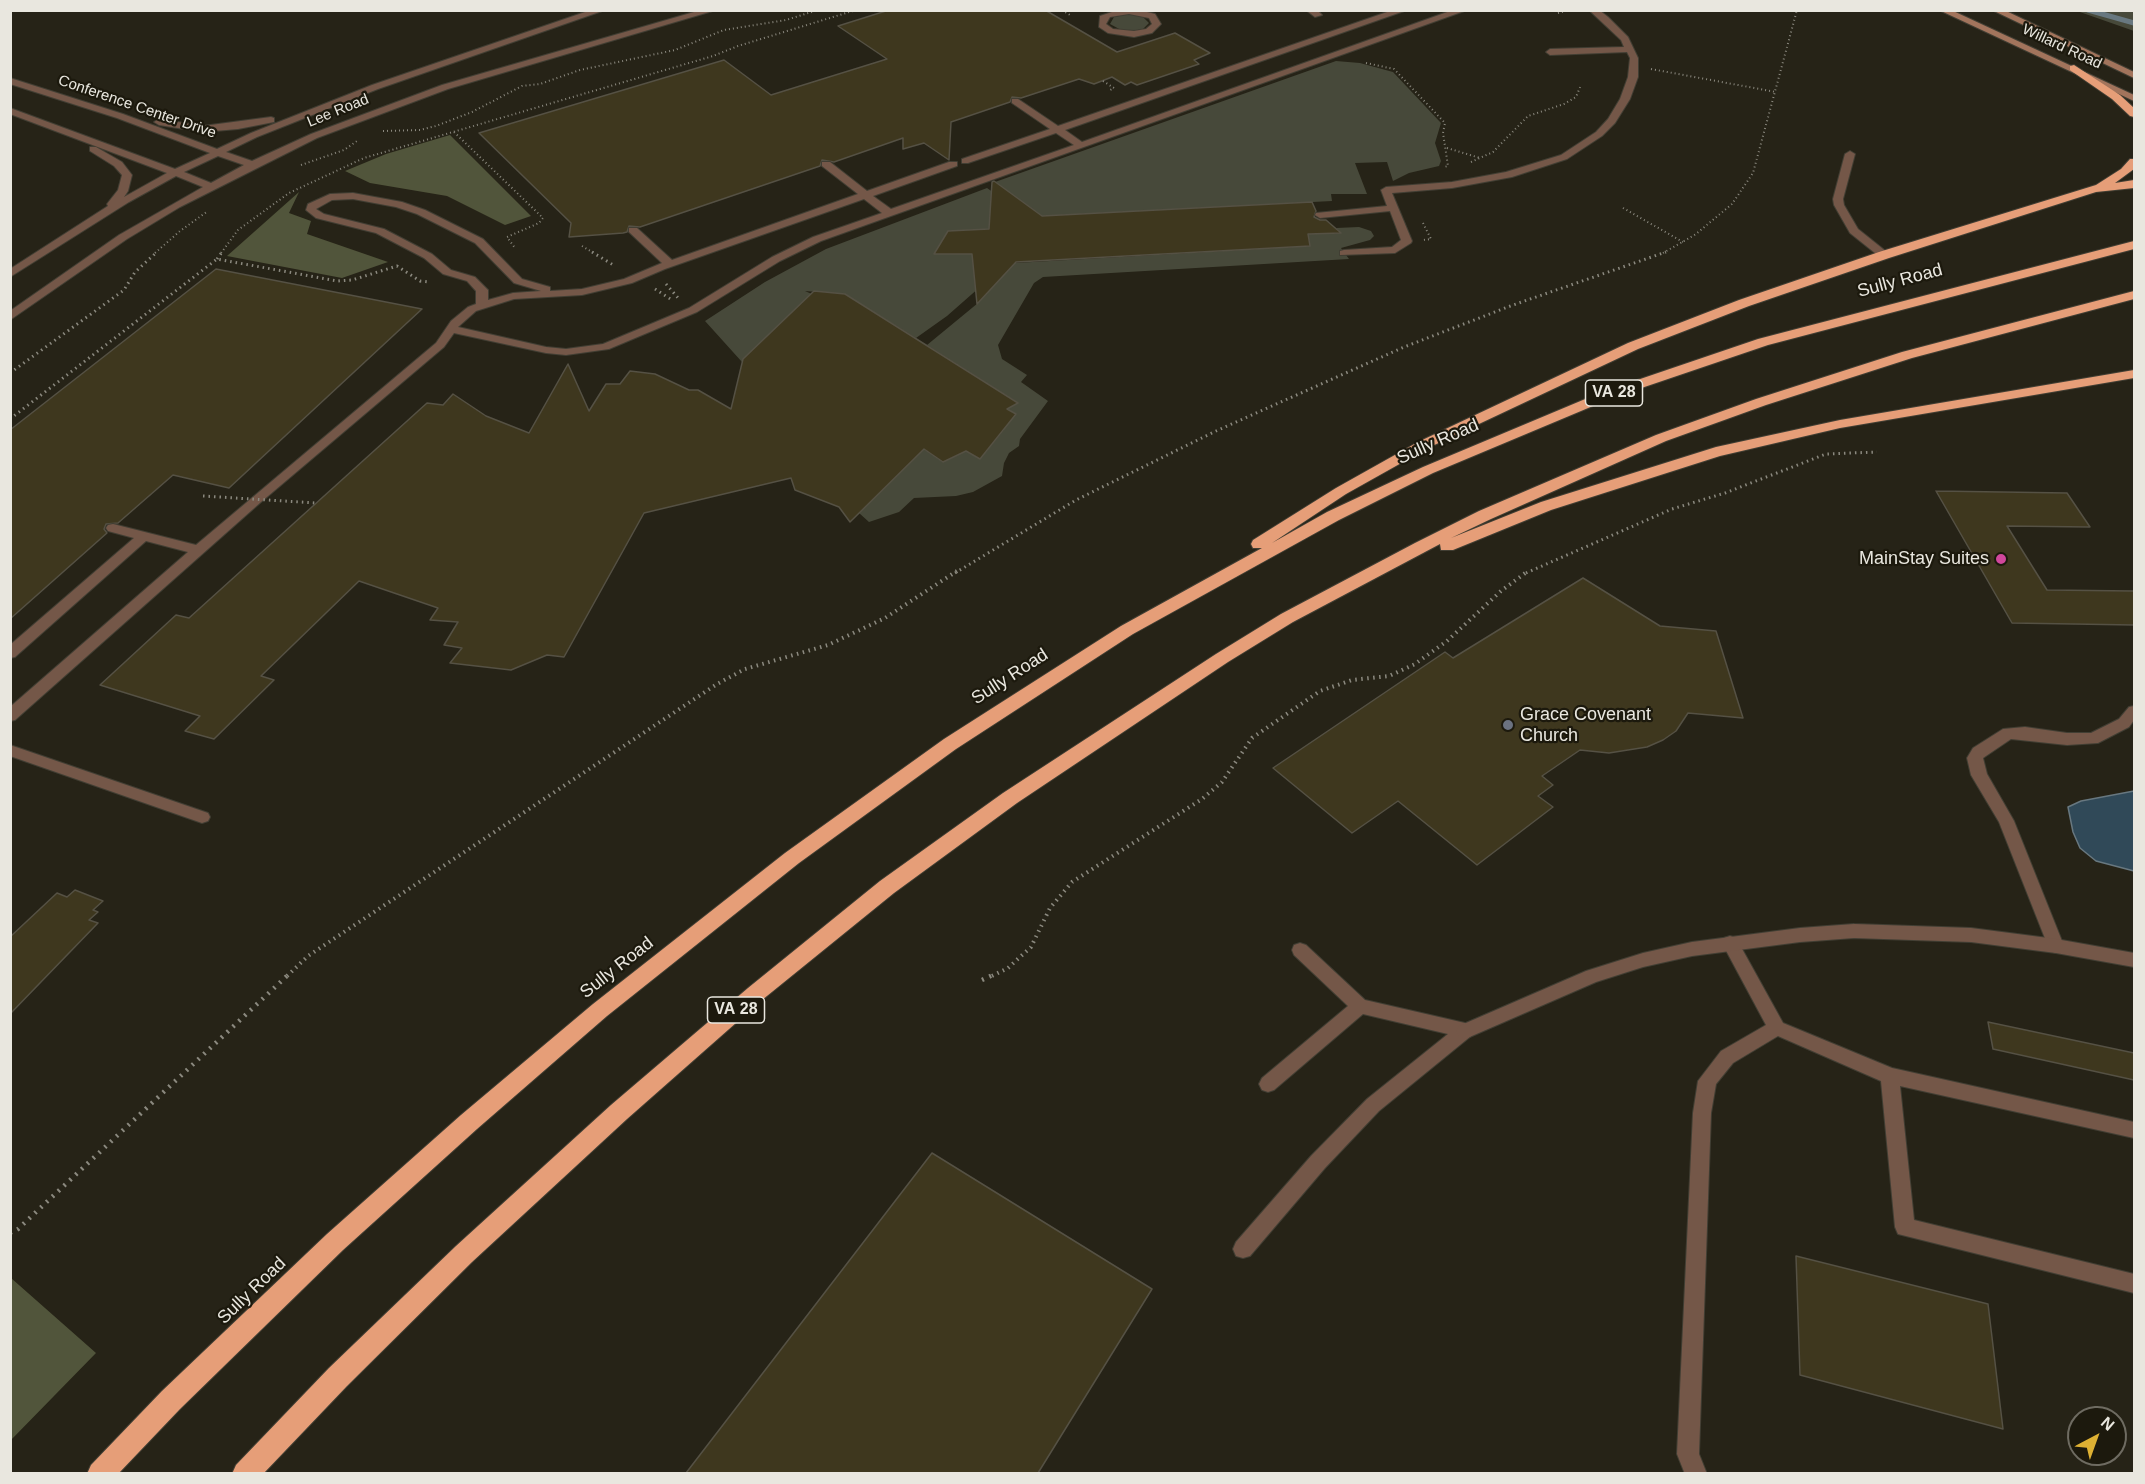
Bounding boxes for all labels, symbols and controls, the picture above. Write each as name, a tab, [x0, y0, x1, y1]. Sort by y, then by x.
street label: Willard Road	[2019, 21, 2105, 73]
street label: Conference Center Drive	[56, 71, 218, 143]
street label: Lee Road	[304, 90, 372, 132]
street label: Sully Road	[1855, 259, 1945, 303]
road number: VA 28	[1586, 380, 1642, 406]
street label: Sully Road	[1394, 414, 1482, 470]
place label: MainStay Suites	[1859, 548, 1989, 570]
marker: MainStay Suites	[1994, 552, 2008, 566]
street label: Sully Road	[968, 644, 1052, 710]
place label: Grace Covenant Church	[1520, 704, 1651, 746]
marker: Grace Covenant Church	[1501, 718, 1515, 732]
street label: Sully Road	[576, 933, 658, 1003]
road number: VA 28	[708, 997, 764, 1023]
street label: Sully Road	[213, 1253, 291, 1329]
north arrow	[2067, 1406, 2127, 1466]
text: N	[2098, 1413, 2118, 1434]

